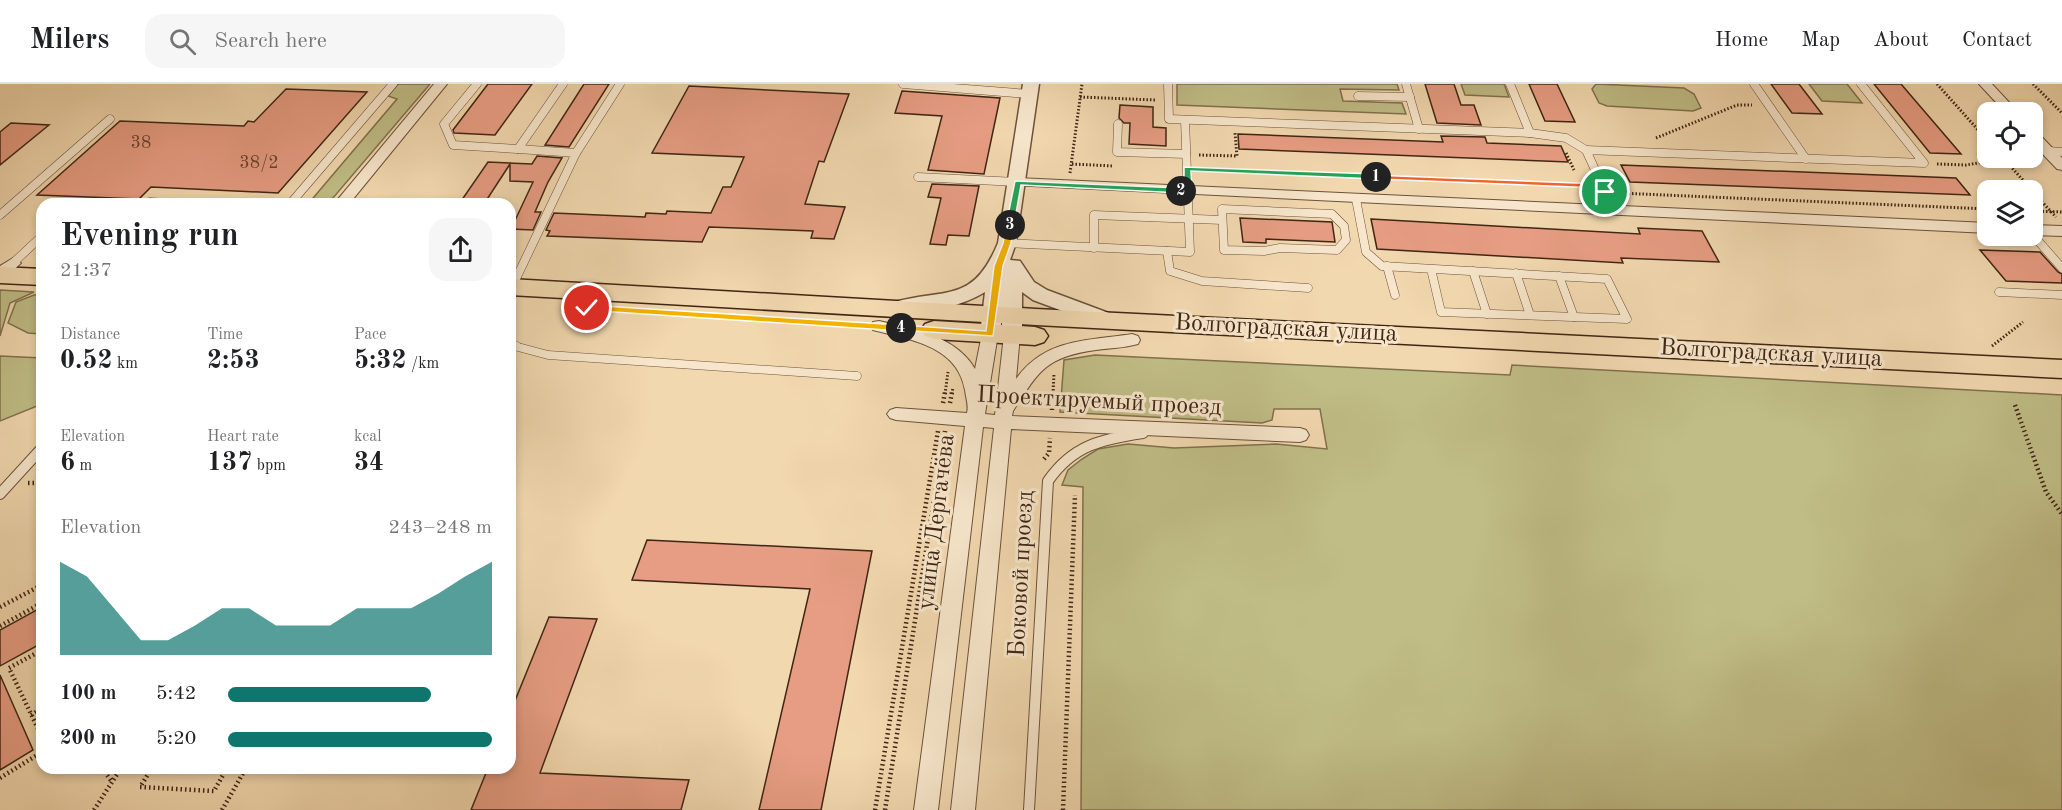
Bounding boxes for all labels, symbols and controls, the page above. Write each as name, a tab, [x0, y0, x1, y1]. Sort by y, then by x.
search box	[145, 14, 565, 68]
icon: search	[166, 25, 199, 58]
text: Milers	[30, 27, 109, 55]
text: Search here	[214, 30, 327, 52]
text: Home	[1715, 30, 1768, 51]
text: Map	[1801, 30, 1840, 51]
text: About	[1873, 30, 1929, 51]
text: Contact	[1962, 30, 2032, 51]
map controls	[1977, 102, 2043, 246]
button: locate	[1977, 102, 2043, 168]
house number: 38	[131, 134, 151, 152]
house number: 38/2	[239, 154, 279, 172]
pin: 1	[1361, 162, 1391, 192]
pin	[1579, 166, 1630, 217]
text: 1	[1371, 169, 1381, 185]
icon: arrive	[1588, 175, 1621, 208]
pin: 2	[1166, 176, 1196, 206]
button: layers	[1977, 180, 2043, 246]
text: 2	[1176, 183, 1186, 199]
pin: 3	[995, 210, 1025, 240]
text: 3	[1005, 217, 1015, 233]
button: share	[429, 218, 492, 281]
text: Evening run	[60, 220, 239, 253]
text: 21:37	[60, 261, 112, 281]
pin	[561, 282, 612, 333]
icon: check	[570, 291, 603, 324]
street label: Волгоградская улица	[1174, 311, 1398, 347]
pin: 4	[886, 313, 916, 343]
text: 4	[896, 320, 906, 336]
text: Distance	[60, 327, 120, 343]
text: Time	[207, 327, 243, 343]
text: Pace	[354, 327, 386, 343]
street label: Волгоградская улица	[1659, 336, 1883, 372]
text: 0.52	[60, 348, 113, 374]
text: 2:53	[207, 348, 260, 374]
text: 5:32	[354, 348, 407, 374]
text: km	[113, 356, 138, 372]
text: /km	[407, 356, 439, 372]
street label: Проектируемый проезд	[976, 384, 1222, 420]
text: Elevation	[60, 429, 125, 445]
text: Heart rate	[207, 429, 279, 445]
text: kcal	[354, 429, 382, 445]
street label: улица Дергачёва	[914, 432, 960, 611]
text: 6	[60, 450, 75, 476]
text: 137	[207, 450, 252, 476]
text: 34	[354, 450, 384, 476]
text: m	[75, 458, 92, 474]
text: bpm	[252, 458, 286, 474]
street label: Боковой проезд	[1006, 490, 1038, 658]
text: Elevation	[60, 518, 141, 538]
text: 243–248 m	[389, 518, 492, 538]
text: 100 m	[60, 684, 116, 704]
text: 5:42	[156, 684, 196, 704]
text: 200 m	[60, 729, 116, 749]
text: 5:20	[156, 729, 196, 749]

